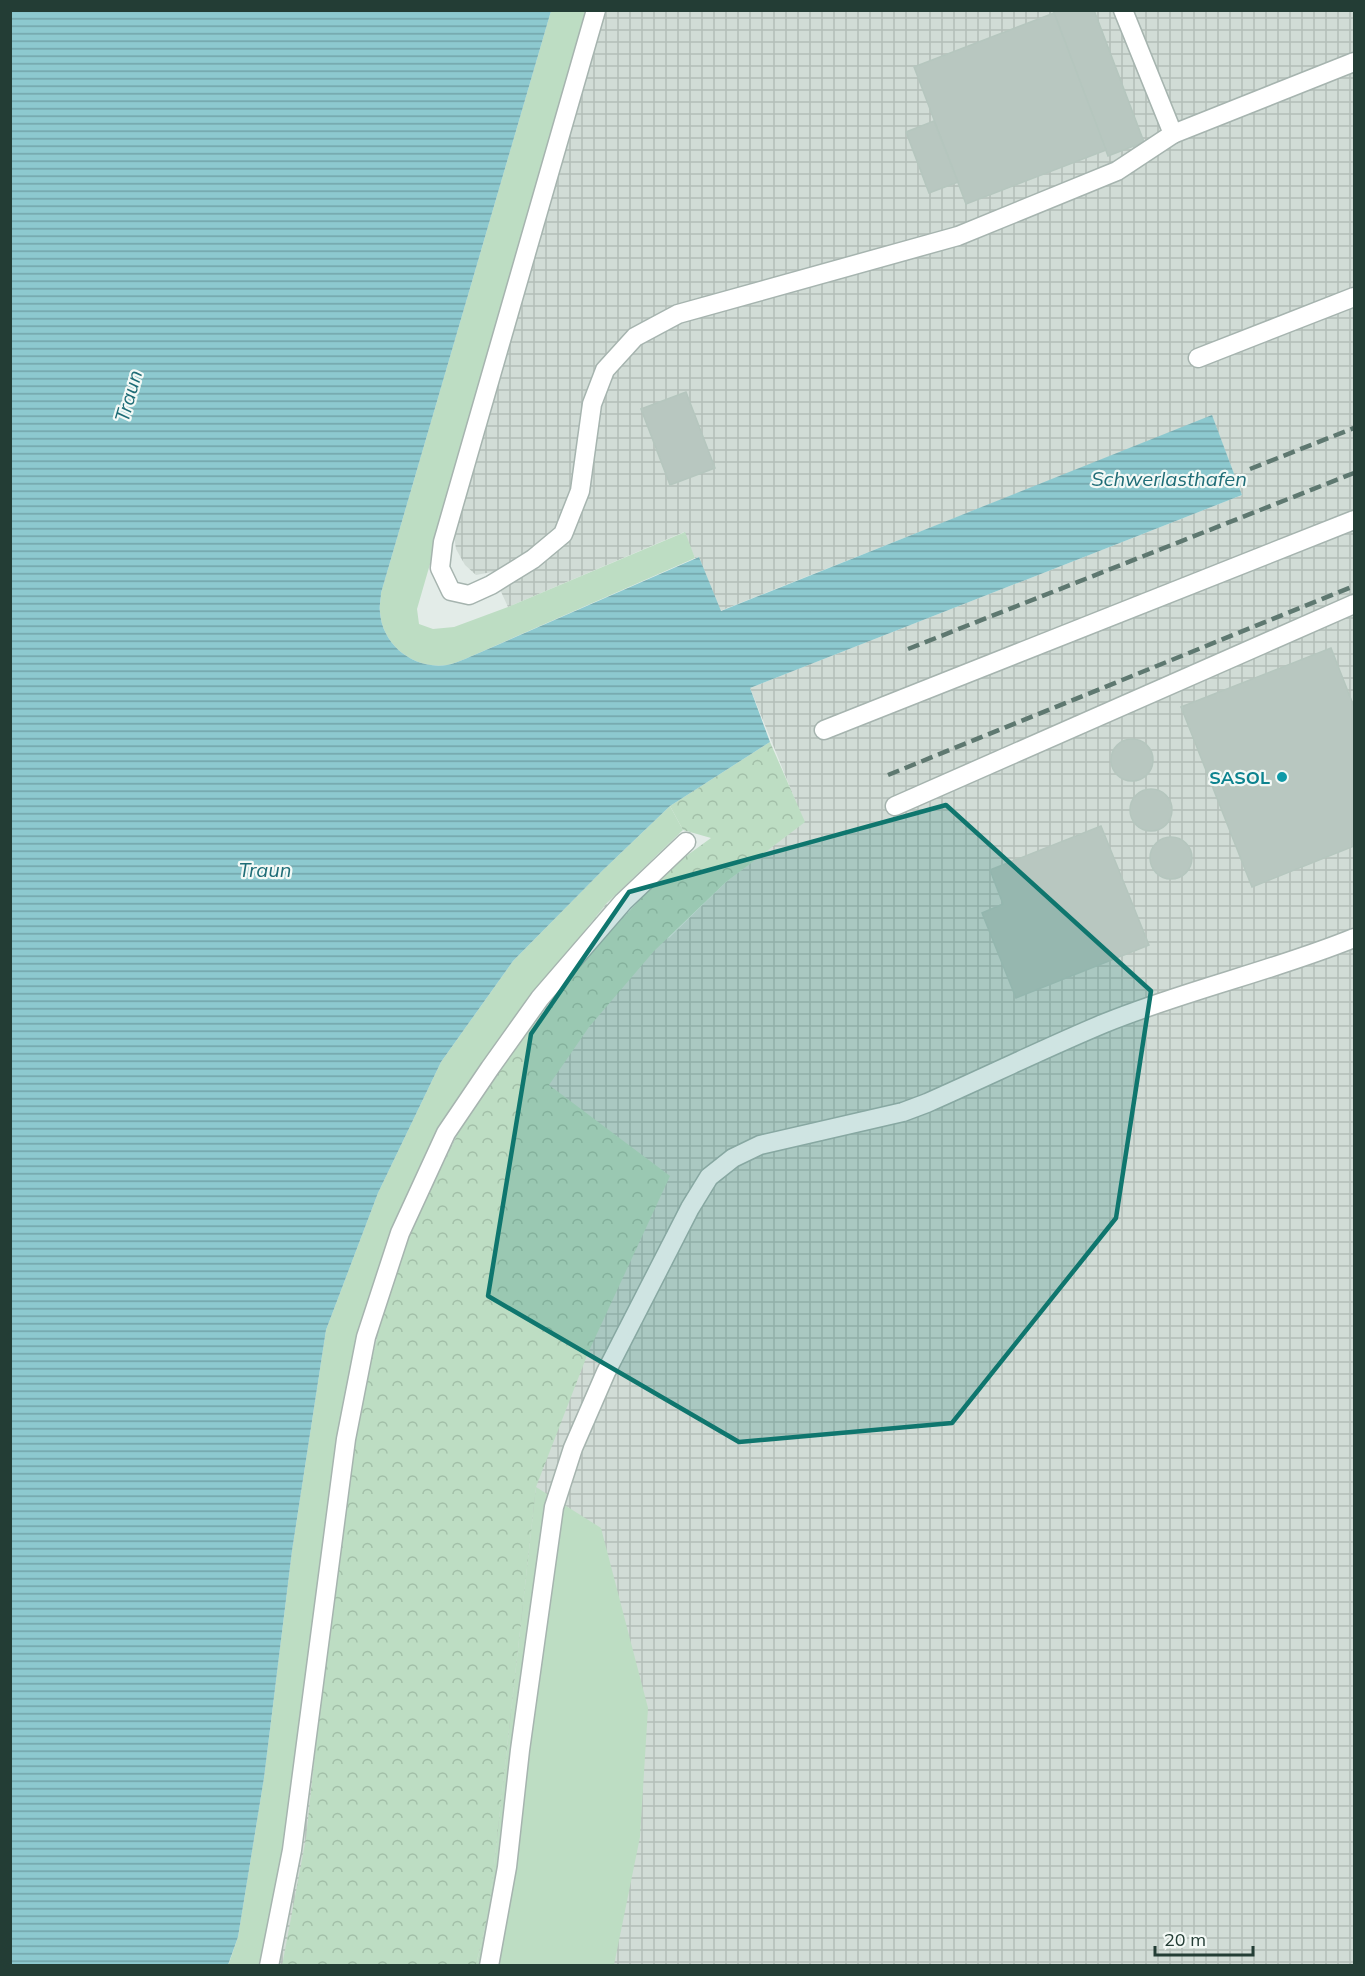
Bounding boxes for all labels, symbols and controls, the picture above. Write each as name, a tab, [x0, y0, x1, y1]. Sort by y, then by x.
water label: Traun	[109, 367, 147, 425]
water label: Schwerlasthafen	[1091, 466, 1247, 491]
place label: SASOL	[1209, 766, 1270, 789]
marker: SASOL	[1275, 770, 1289, 784]
water label: Traun	[239, 857, 291, 882]
scale bar	[1155, 1919, 1252, 1957]
text: 20 m	[1164, 1928, 1206, 1951]

